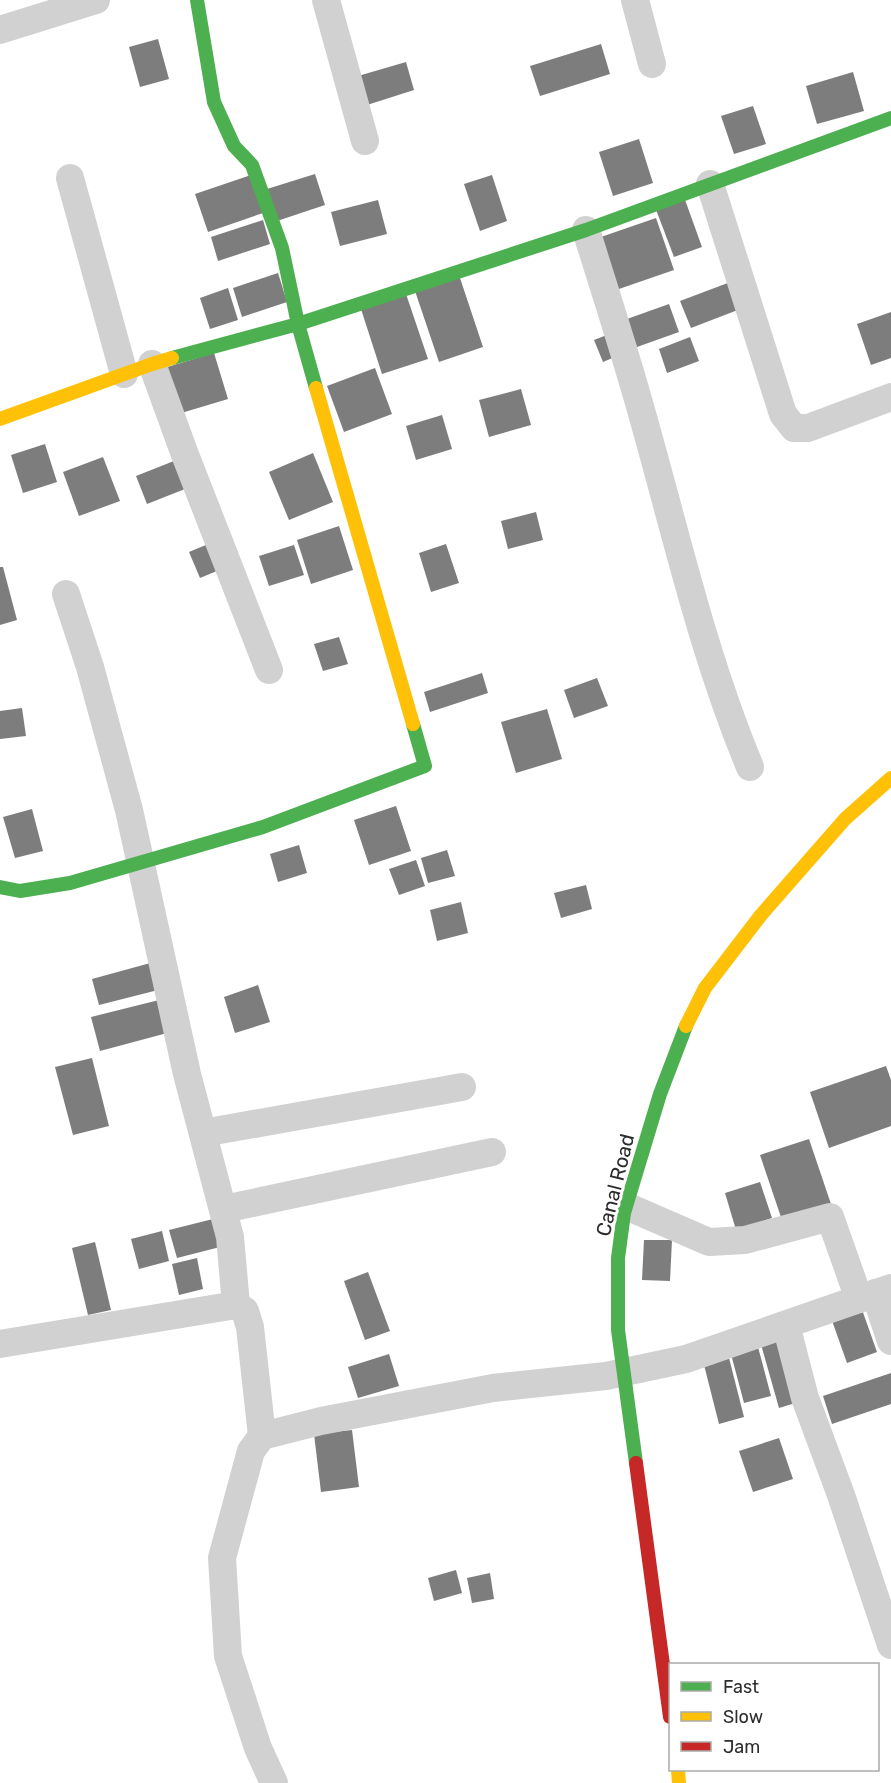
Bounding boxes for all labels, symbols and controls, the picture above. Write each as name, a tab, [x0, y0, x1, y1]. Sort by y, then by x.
street label: Canal Road	[591, 1131, 639, 1239]
legend	[669, 1663, 879, 1771]
text: Fast	[723, 1676, 759, 1698]
text: Slow	[723, 1706, 763, 1728]
text: Jam	[723, 1736, 760, 1758]

